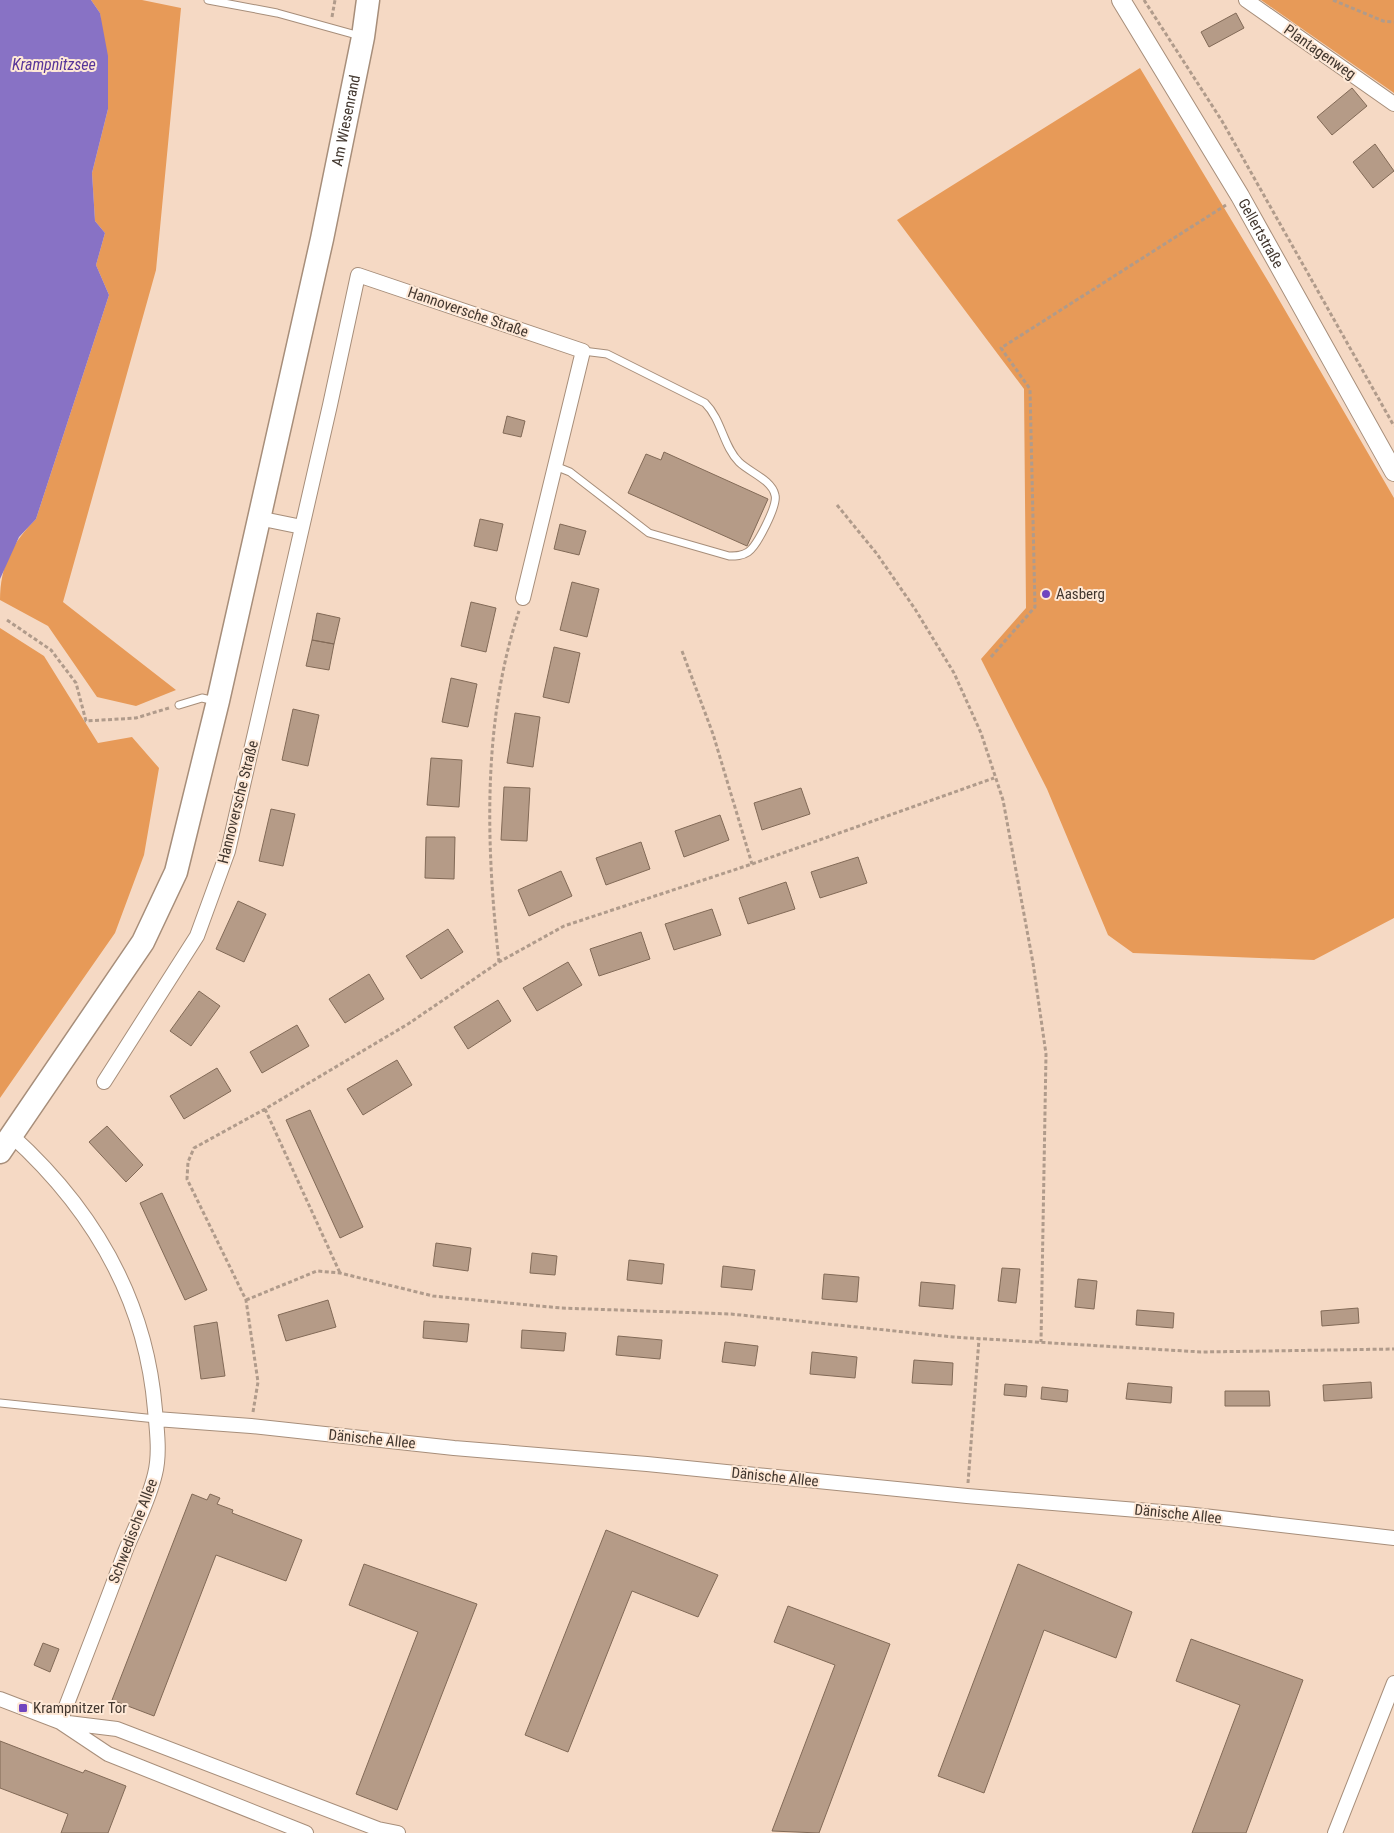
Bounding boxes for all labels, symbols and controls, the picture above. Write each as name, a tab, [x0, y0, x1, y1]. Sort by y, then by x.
street label: Plantagenweg	[1281, 21, 1359, 83]
water label: Krampnitzsee	[12, 55, 96, 74]
street label: Am Wiesenrand	[328, 73, 364, 168]
street label: Gellertstraße	[1234, 195, 1287, 271]
street label: Hannoversche Straße	[405, 283, 531, 341]
place label: Aasberg	[1056, 585, 1105, 603]
marker: Aasberg	[1040, 588, 1052, 600]
street label: Hannoversche Straße	[214, 739, 262, 865]
street label: Dänische Allee	[328, 1425, 416, 1453]
street label: Dänische Allee	[731, 1463, 819, 1491]
street label: Schwedische Allee	[105, 1476, 161, 1586]
street label: Dänische Allee	[1134, 1500, 1222, 1528]
place label: Krampnitzer Tor	[33, 1699, 127, 1717]
marker: Krampnitzer Tor	[17, 1702, 29, 1714]

